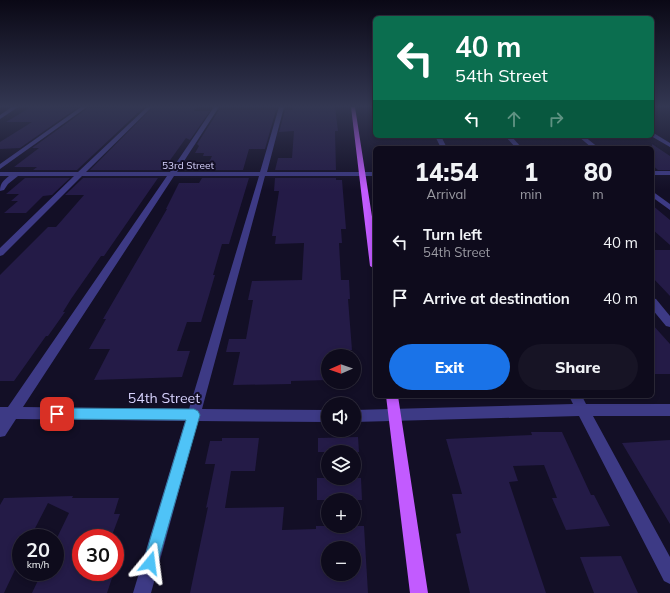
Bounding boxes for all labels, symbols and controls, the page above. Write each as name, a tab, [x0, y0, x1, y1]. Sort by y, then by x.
text: 40 m	[455, 29, 521, 64]
icon: left	[389, 32, 441, 84]
text: 54th Street	[455, 64, 548, 87]
icon: left	[461, 108, 483, 130]
icon: ahead	[503, 108, 525, 130]
icon: right	[545, 108, 567, 130]
text: 14:54	[415, 157, 478, 187]
text: 1	[524, 157, 538, 187]
text: 80	[584, 157, 612, 187]
street label: 53rd Street	[162, 159, 214, 172]
text: Arrival	[427, 186, 466, 202]
text: min	[520, 186, 542, 202]
text: m	[592, 186, 604, 202]
text: Turn left	[423, 225, 482, 244]
icon: left	[389, 231, 411, 253]
text: 40 m	[603, 233, 638, 252]
text: 54th Street	[423, 244, 490, 260]
icon: arrive	[389, 287, 411, 309]
text: Arrive at destination	[423, 289, 570, 308]
text: 40 m	[603, 289, 638, 308]
button: Exit	[389, 344, 510, 390]
button: Share	[518, 344, 638, 390]
north arrow	[321, 349, 361, 389]
map controls	[321, 349, 361, 581]
street label: 54th Street	[128, 389, 200, 407]
pin	[40, 397, 74, 431]
button: sound	[321, 397, 361, 437]
icon: arrive	[46, 403, 68, 425]
button: layers	[321, 445, 361, 485]
button: +	[321, 493, 361, 533]
speed limit sign: 30	[72, 529, 124, 581]
text: 20	[26, 537, 50, 562]
button: −	[321, 541, 361, 581]
position arrow	[129, 542, 171, 584]
text: km/h	[27, 558, 49, 571]

